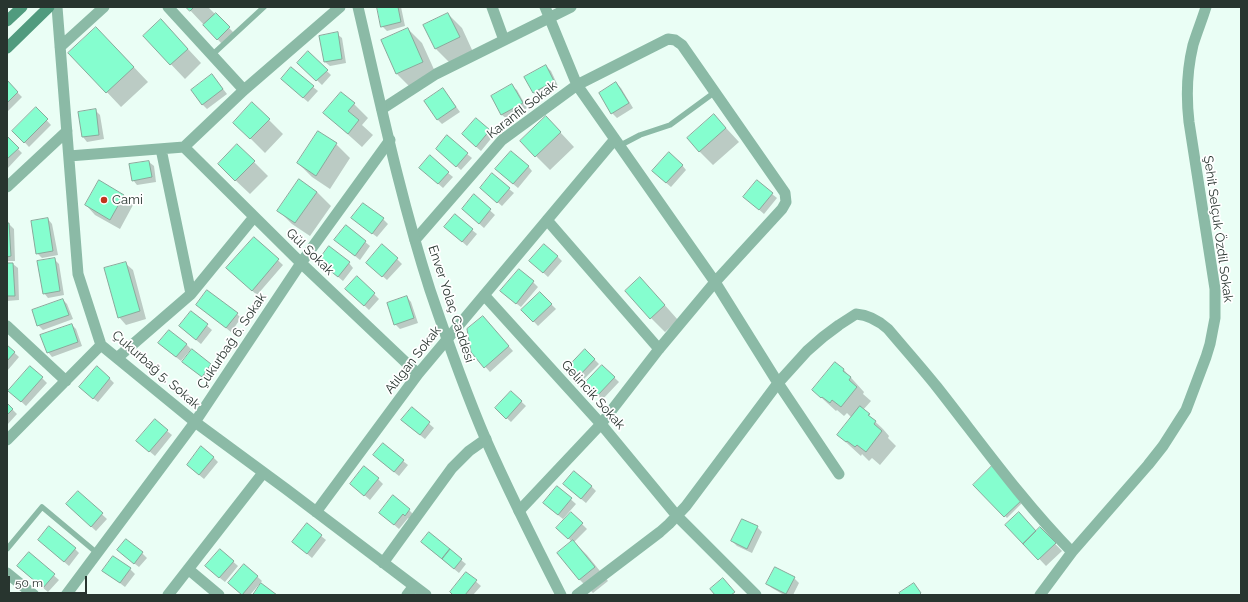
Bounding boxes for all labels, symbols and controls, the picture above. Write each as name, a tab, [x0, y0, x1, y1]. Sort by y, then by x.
street label: Karanfil Sokak	[484, 78, 560, 142]
street label: Şehit Selçuk Özdil Sokak	[1200, 155, 1236, 303]
place label: Cami	[112, 192, 143, 208]
marker: Cami	[99, 195, 109, 205]
street label: Gül Sokak	[283, 225, 337, 279]
street label: Enver Yolaç Caddesi	[425, 243, 477, 365]
street label: Çukurbağ 6. Sokak	[194, 290, 270, 392]
street label: Atılgan Sokak	[382, 323, 444, 397]
street label: Çukurbağ 5. Sokak	[109, 328, 203, 412]
street label: Gelincik Sokak	[558, 357, 628, 433]
scale bar	[10, 568, 89, 594]
text: 50 m	[15, 576, 43, 590]

